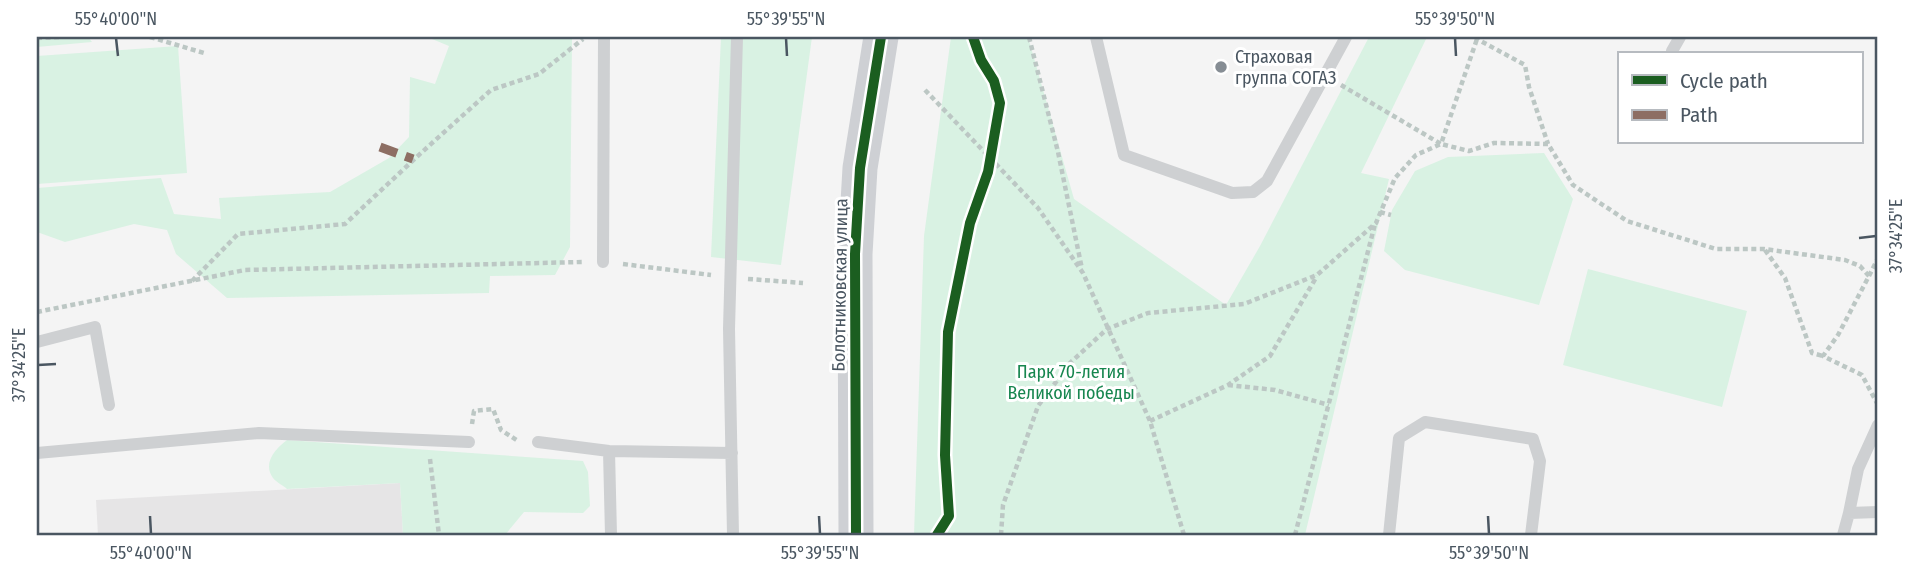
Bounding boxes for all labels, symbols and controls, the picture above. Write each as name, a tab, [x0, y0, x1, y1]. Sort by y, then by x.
text: 55°40'00"N	[75, 8, 157, 30]
text: 55°39'55"N	[747, 8, 825, 30]
text: 55°39'50"N	[1415, 8, 1495, 30]
place label: Страховая группа СОГАЗ	[1235, 46, 1336, 89]
legend	[1618, 52, 1862, 144]
marker: Страховая группа СОГАЗ	[1213, 59, 1229, 75]
text: Cycle path	[1680, 68, 1768, 94]
text: Path	[1680, 102, 1718, 128]
street label: Болотниковская улица	[827, 198, 853, 372]
text: 37°34'25"E	[1885, 199, 1907, 273]
text: 37°34'25"E	[8, 328, 30, 402]
park label: Парк 70-летия Великой победы	[1007, 361, 1135, 404]
text: 55°40'00"N	[110, 542, 192, 564]
text: 55°39'55"N	[781, 542, 859, 564]
text: 55°39'50"N	[1449, 542, 1529, 564]

